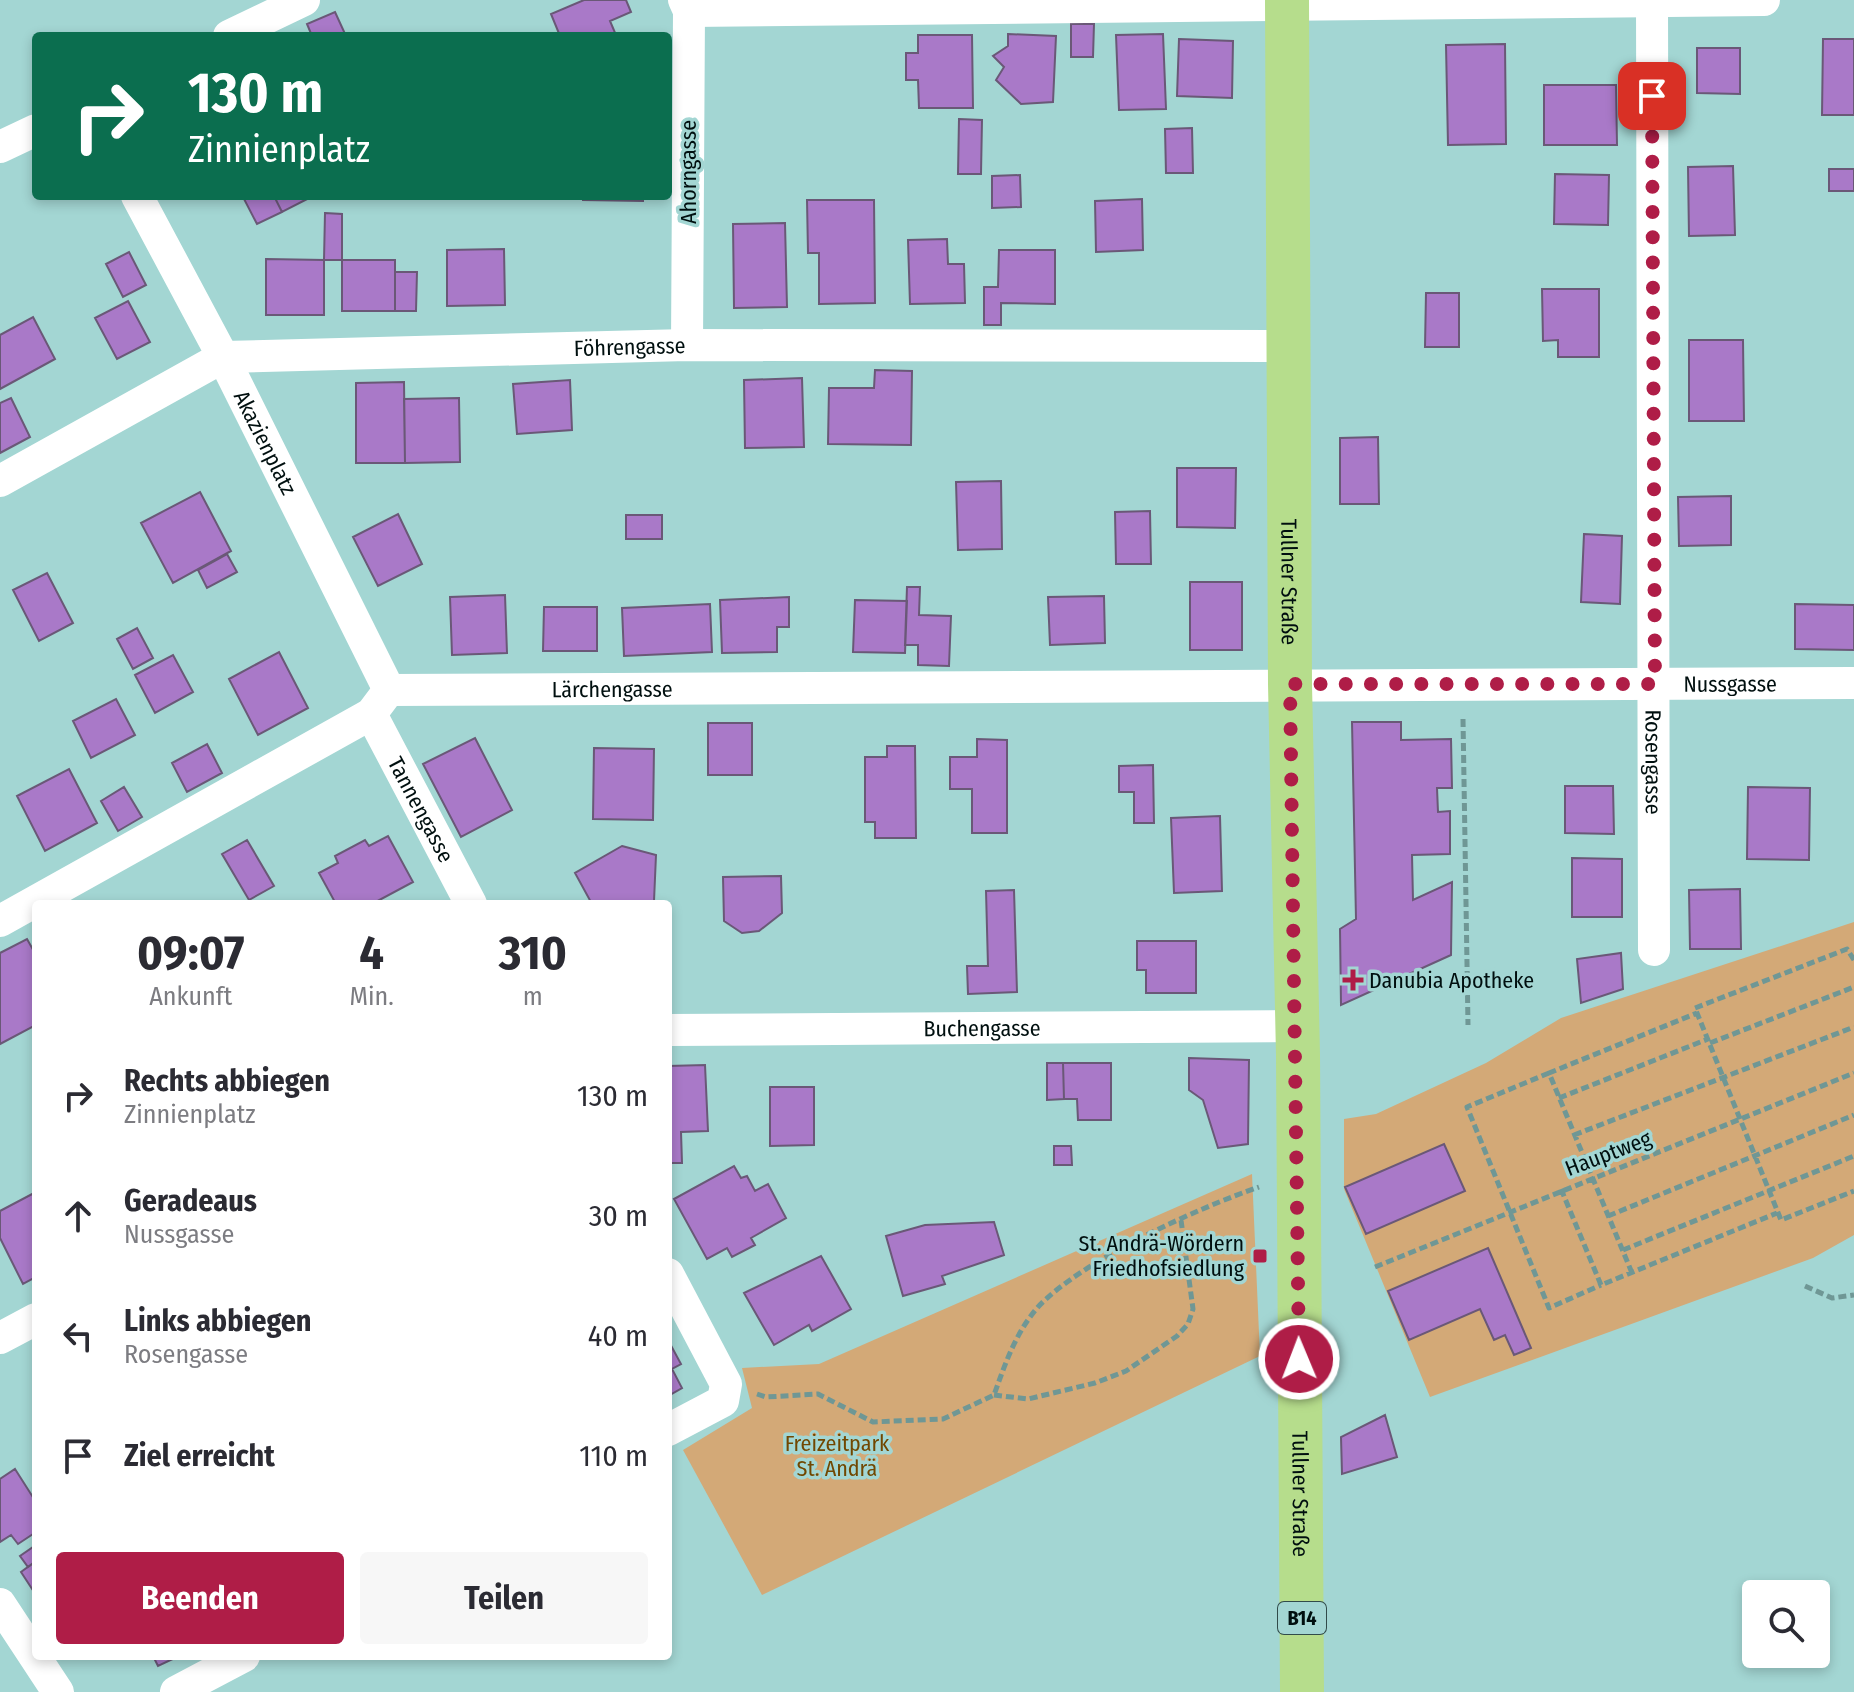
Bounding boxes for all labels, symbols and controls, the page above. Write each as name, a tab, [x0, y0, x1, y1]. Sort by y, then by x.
text: 130 m	[188, 60, 323, 127]
pin	[1618, 62, 1686, 130]
icon: right	[56, 64, 160, 168]
icon: arrive	[1630, 74, 1674, 118]
street label: Ahorngasse	[675, 120, 702, 224]
text: Zinnienplatz	[188, 128, 370, 172]
street label: Föhrengasse	[574, 332, 686, 362]
street label: Akazienplatz	[228, 386, 303, 500]
street label: Tullner Straße	[1275, 519, 1303, 645]
street label: Nussgasse	[1683, 670, 1777, 698]
street label: Lärchengasse	[552, 676, 673, 703]
street label: Rosengasse	[1639, 709, 1667, 815]
street label: Tannengasse	[382, 752, 460, 867]
text: 09:07	[137, 924, 244, 982]
text: 4	[359, 924, 384, 982]
text: 310	[499, 924, 567, 982]
place label: Danubia Apotheke	[1369, 967, 1534, 994]
marker: Danubia Apotheke	[1344, 971, 1362, 989]
text: Ankunft	[149, 981, 232, 1012]
text: Min.	[349, 981, 394, 1012]
text: m	[523, 981, 543, 1012]
street label: Buchengasse	[923, 1015, 1041, 1042]
text: Rechts abbiegen	[124, 1063, 330, 1099]
icon: right	[56, 1074, 100, 1118]
text: 130 m	[577, 1078, 648, 1114]
text: Zinnienplatz	[124, 1099, 255, 1130]
street label: Hauptweg	[1561, 1124, 1656, 1182]
text: Geradeaus	[124, 1183, 257, 1219]
icon: ahead	[56, 1194, 100, 1238]
text: 30 m	[589, 1198, 648, 1234]
text: Nussgasse	[124, 1219, 234, 1250]
place label: St. Andrä-Wördern Friedhofsiedlung	[1079, 1230, 1245, 1282]
marker: St. Andrä-Wördern Friedhofsiedlung	[1251, 1247, 1269, 1265]
text: Links abbiegen	[124, 1303, 312, 1339]
icon: left	[56, 1314, 100, 1358]
position arrow	[1257, 1317, 1341, 1401]
text: 40 m	[588, 1318, 648, 1354]
text: Rosengasse	[124, 1339, 248, 1370]
park label: Freizeitpark St. Andrä	[785, 1430, 890, 1482]
street label: Tullner Straße	[1286, 1431, 1314, 1557]
icon: arrive	[56, 1434, 100, 1478]
text: Ziel erreicht	[124, 1438, 275, 1474]
text: 110 m	[579, 1438, 648, 1474]
button: Beenden	[56, 1552, 344, 1644]
button: Teilen	[360, 1552, 648, 1644]
map controls	[1742, 1580, 1830, 1668]
button: search	[1742, 1580, 1830, 1668]
road number: B14	[1278, 1602, 1326, 1634]

